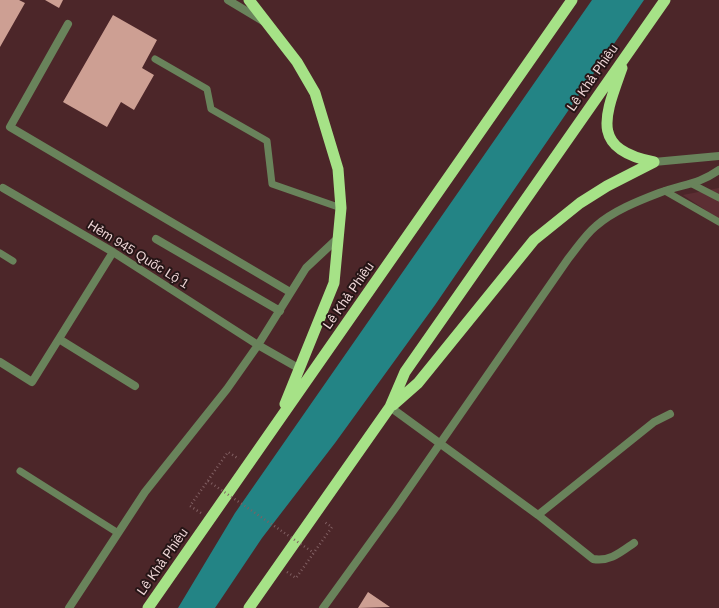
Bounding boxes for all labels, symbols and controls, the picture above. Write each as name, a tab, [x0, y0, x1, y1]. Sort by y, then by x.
street label: Lê Khả Phiêu	[564, 42, 622, 114]
street label: Hẻm 945 Quốc Lộ 1	[85, 218, 191, 292]
street label: Lê Khả Phiêu	[320, 260, 378, 332]
street label: Lê Khả Phiêu	[134, 526, 192, 598]

